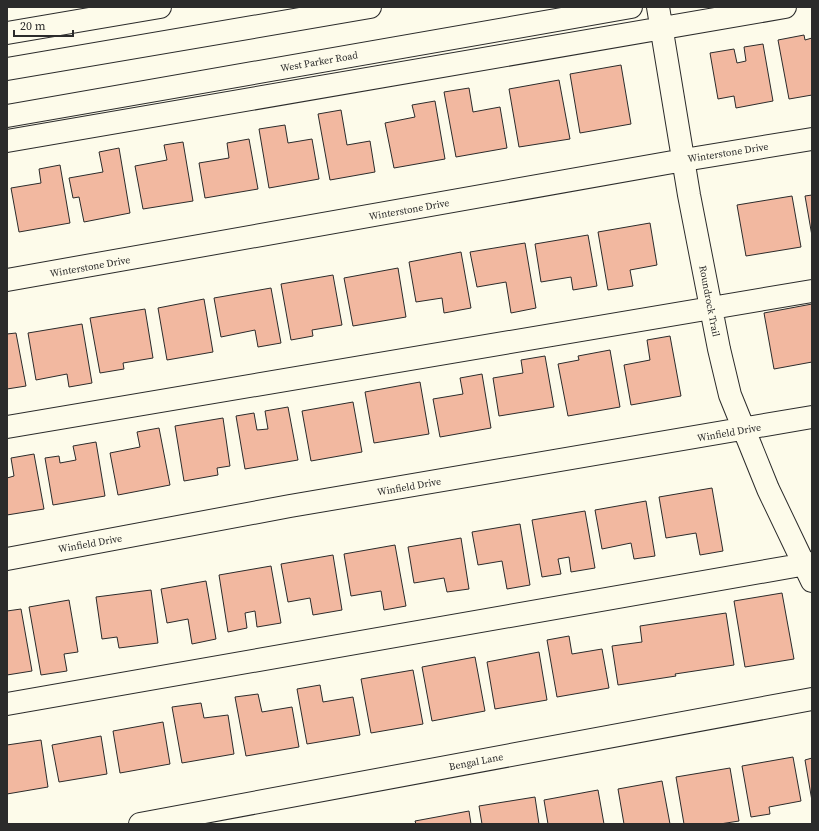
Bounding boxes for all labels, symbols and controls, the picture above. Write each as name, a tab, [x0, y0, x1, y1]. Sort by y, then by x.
scale bar	[14, 12, 73, 38]
text: 20 m	[20, 18, 46, 34]
street label: West Parker Road	[279, 48, 359, 75]
street label: Winterstone Drive	[687, 140, 769, 165]
street label: Winterstone Drive	[368, 196, 450, 223]
street label: Winterstone Drive	[49, 253, 131, 280]
street label: Roundrock Trail	[696, 264, 723, 338]
street label: Winfield Drive	[696, 420, 762, 445]
street label: Winfield Drive	[376, 474, 442, 499]
street label: Winfield Drive	[57, 531, 123, 556]
street label: Bengal Lane	[448, 750, 504, 773]

